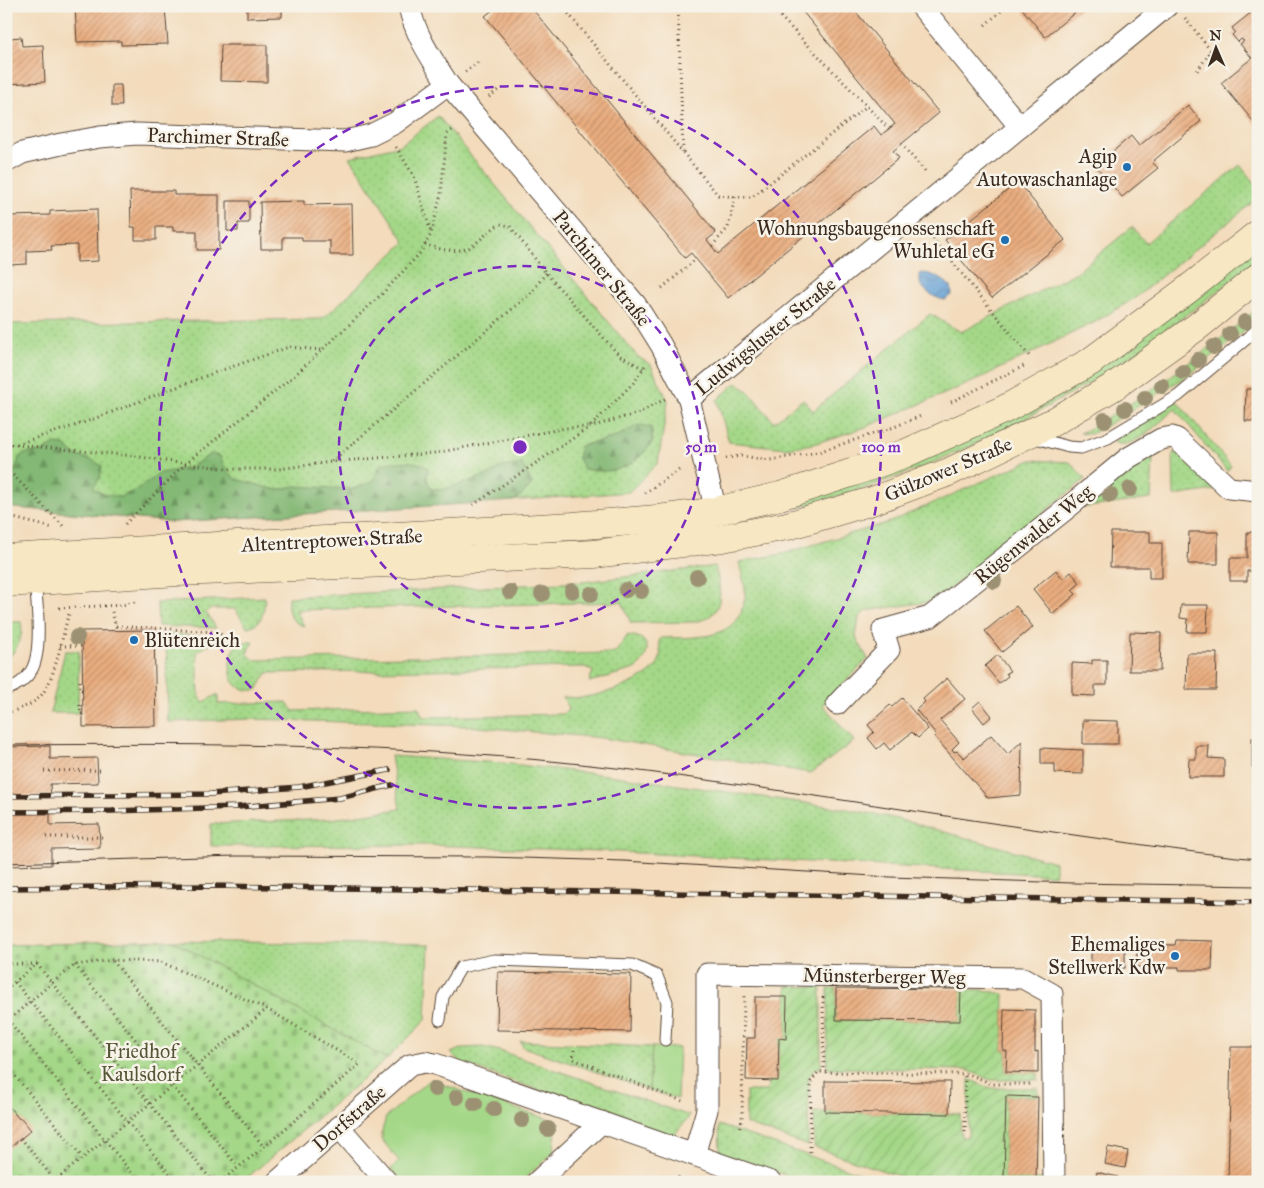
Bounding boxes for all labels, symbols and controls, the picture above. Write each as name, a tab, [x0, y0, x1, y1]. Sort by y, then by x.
north arrow	[1192, 22, 1242, 72]
text: N	[1209, 27, 1222, 44]
street label: Parchimer Straße	[147, 123, 289, 151]
place label: Agip Autowaschanlage	[976, 144, 1117, 192]
marker: Agip Autowaschanlage	[1121, 161, 1133, 173]
street label: Parchimer Straße	[548, 205, 656, 331]
place label: Wohnungsbaugenossenschaft Wuhletal eG	[756, 216, 995, 263]
marker: Wohnungsbaugenossenschaft Wuhletal eG	[999, 234, 1011, 246]
street label: Ludwigsluster Straße	[690, 272, 841, 401]
street label: Gülzower Straße	[881, 431, 1015, 507]
centre of rings	[511, 438, 529, 456]
text: 50 m	[685, 438, 717, 456]
text: 100 m	[861, 438, 901, 456]
street label: Rügenwalder Weg	[969, 478, 1098, 590]
street label: Altentreptower Straße	[240, 523, 423, 557]
place label: Blütenreich	[144, 628, 240, 652]
marker: Blütenreich	[128, 634, 140, 646]
place label: Ehemaliges Stellwerk Kdw	[1048, 932, 1166, 979]
marker: Ehemaliges Stellwerk Kdw	[1169, 950, 1181, 962]
street label: Münsterberger Weg	[802, 963, 966, 990]
park label: Friedhof Kaulsdorf	[101, 1039, 184, 1086]
street label: Dorfstraße	[307, 1080, 391, 1156]

